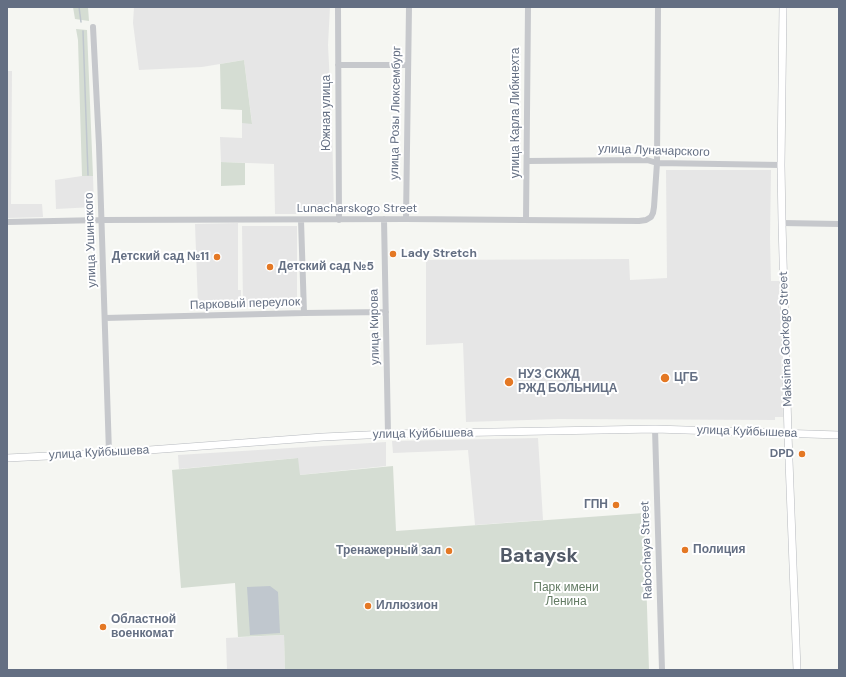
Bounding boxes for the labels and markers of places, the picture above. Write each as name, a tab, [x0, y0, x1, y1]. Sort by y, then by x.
place label: Lady Stretch	[401, 247, 477, 261]
marker: Lady Stretch	[388, 249, 398, 259]
place label: Детский сад №11	[112, 250, 209, 264]
marker: Детский сад №11	[212, 252, 222, 262]
place label: Детский сад №5	[278, 260, 374, 274]
marker: Детский сад №5	[265, 262, 275, 272]
place label: НУЗ СКЖД РЖД БОЛЬНИЦА	[518, 368, 617, 396]
place label: ЦГБ	[674, 371, 698, 385]
marker: ЦГБ	[659, 372, 671, 384]
marker: НУЗ СКЖД РЖД БОЛЬНИЦА	[503, 376, 515, 388]
place label: DPD	[770, 447, 794, 461]
marker: DPD	[797, 449, 807, 459]
place label: ГПН	[584, 498, 608, 512]
marker: ГПН	[611, 500, 621, 510]
place label: Полиция	[693, 543, 745, 557]
place label: Тренажерный зал	[336, 544, 441, 558]
marker: Полиция	[680, 545, 690, 555]
marker: Тренажерный зал	[444, 546, 454, 556]
place label: Иллюзион	[376, 599, 438, 613]
marker: Иллюзион	[363, 601, 373, 611]
place label: Областной военкомат	[111, 613, 176, 641]
marker: Областной военкомат	[98, 622, 108, 632]

